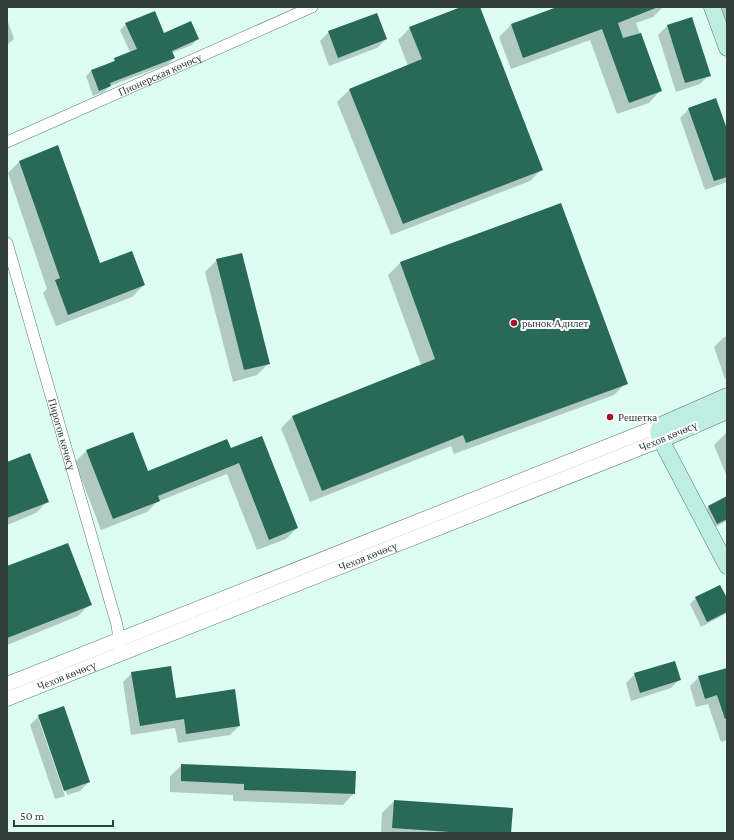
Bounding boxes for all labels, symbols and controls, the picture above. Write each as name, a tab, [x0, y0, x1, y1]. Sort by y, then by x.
street label: Пионерская көчөсү	[116, 51, 204, 98]
place label: рынок Адилет	[522, 317, 588, 329]
marker: рынок Адилет	[509, 318, 519, 328]
street label: Пирогов көчөсү	[46, 397, 78, 472]
place label: Решетка	[618, 411, 657, 423]
marker: Решетка	[605, 412, 615, 422]
street label: Чехов көчөсү	[637, 418, 699, 454]
street label: Чехов көчөсү	[337, 539, 399, 573]
street label: Чехов көчөсү	[35, 658, 98, 692]
scale bar	[14, 802, 113, 828]
text: 50 m	[20, 809, 45, 823]

